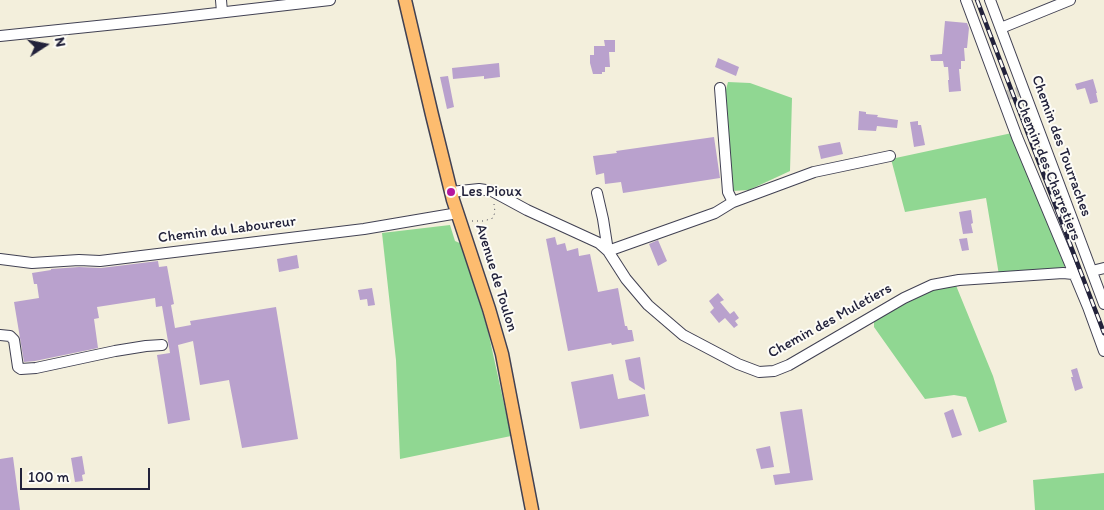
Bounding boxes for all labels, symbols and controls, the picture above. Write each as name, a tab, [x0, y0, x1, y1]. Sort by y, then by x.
north arrow	[20, 20, 70, 70]
text: N	[51, 36, 69, 48]
street label: Chemin des Tourraches	[1027, 73, 1095, 219]
street label: Chemin des Charretiers	[1011, 96, 1085, 244]
place label: Les Pioux	[461, 183, 522, 201]
marker: Les Pioux	[445, 186, 457, 198]
street label: Chemin du Laboureur	[157, 213, 297, 247]
street label: Avenue de Toulon	[471, 222, 521, 334]
street label: Chemin des Muletiers	[765, 279, 895, 363]
scale bar	[22, 458, 152, 490]
text: 100 m	[28, 468, 69, 486]

